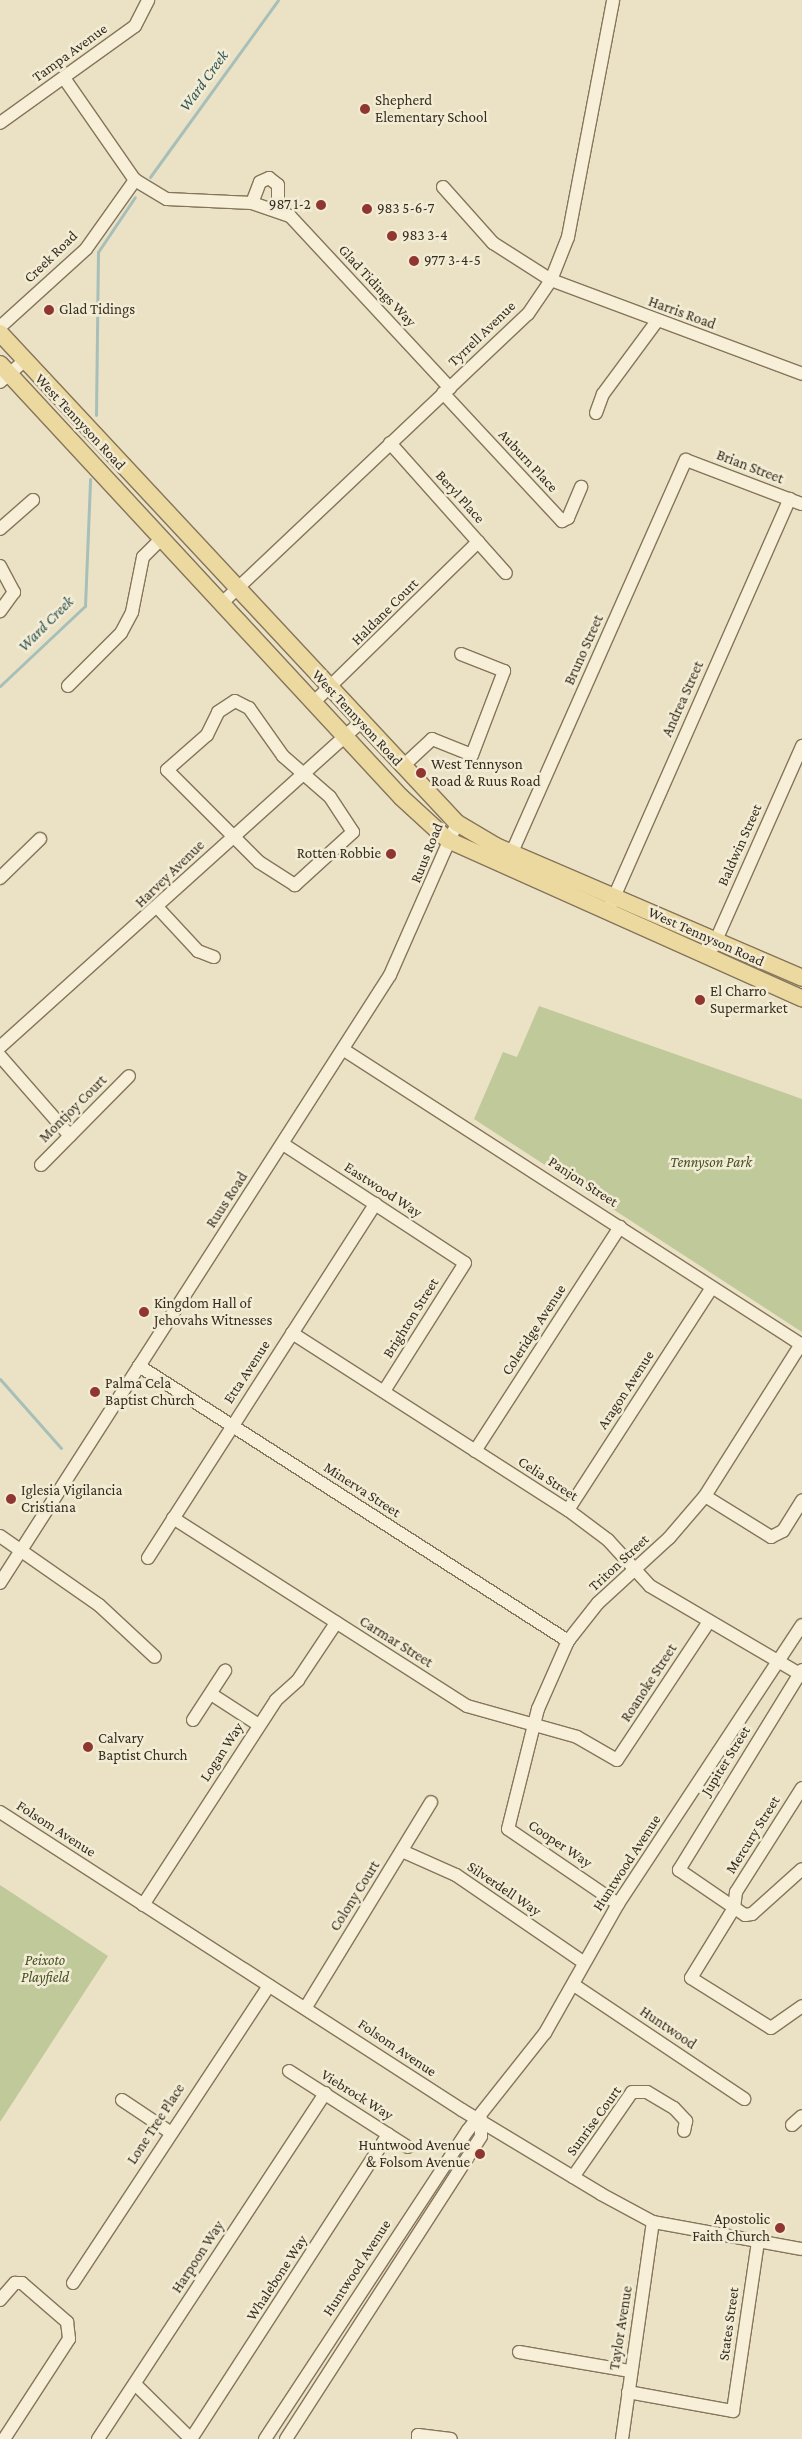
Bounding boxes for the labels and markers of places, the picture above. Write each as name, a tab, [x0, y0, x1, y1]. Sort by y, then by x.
place label: Shepherd Elementary School	[375, 91, 487, 126]
marker: Shepherd Elementary School	[359, 103, 371, 115]
place label: 987 1-2	[269, 196, 311, 214]
marker: 987 1-2	[315, 199, 327, 211]
place label: 983 5-6-7	[377, 200, 434, 218]
marker: 983 5-6-7	[361, 203, 373, 215]
place label: 983 3-4	[402, 227, 448, 245]
marker: 983 3-4	[386, 230, 398, 242]
place label: 977 3-4-5	[424, 252, 481, 270]
marker: 977 3-4-5	[408, 255, 420, 267]
place label: Glad Tidings	[59, 301, 135, 319]
marker: Glad Tidings	[43, 304, 55, 316]
place label: West Tennyson Road & Ruus Road	[431, 755, 541, 790]
marker: West Tennyson Road & Ruus Road	[415, 767, 427, 779]
place label: Rotten Robbie	[297, 845, 381, 863]
marker: Rotten Robbie	[385, 848, 397, 860]
place label: El Charro Supermarket	[710, 982, 788, 1017]
marker: El Charro Supermarket	[694, 994, 706, 1006]
place label: Kingdom Hall of Jehovahs Witnesses	[154, 1294, 272, 1329]
marker: Kingdom Hall of Jehovahs Witnesses	[138, 1306, 150, 1318]
place label: Palma Cela Baptist Church	[105, 1374, 195, 1409]
marker: Palma Cela Baptist Church	[89, 1386, 101, 1398]
place label: Iglesia Vigilancia Cristiana	[21, 1481, 122, 1516]
marker: Iglesia Vigilancia Cristiana	[5, 1493, 17, 1505]
place label: Calvary Baptist Church	[98, 1729, 188, 1764]
marker: Calvary Baptist Church	[82, 1741, 94, 1753]
place label: Huntwood Avenue & Folsom Avenue	[359, 2136, 470, 2171]
marker: Huntwood Avenue & Folsom Avenue	[474, 2148, 486, 2160]
place label: Apostolic Faith Church	[692, 2210, 770, 2245]
marker: Apostolic Faith Church	[774, 2222, 786, 2234]

